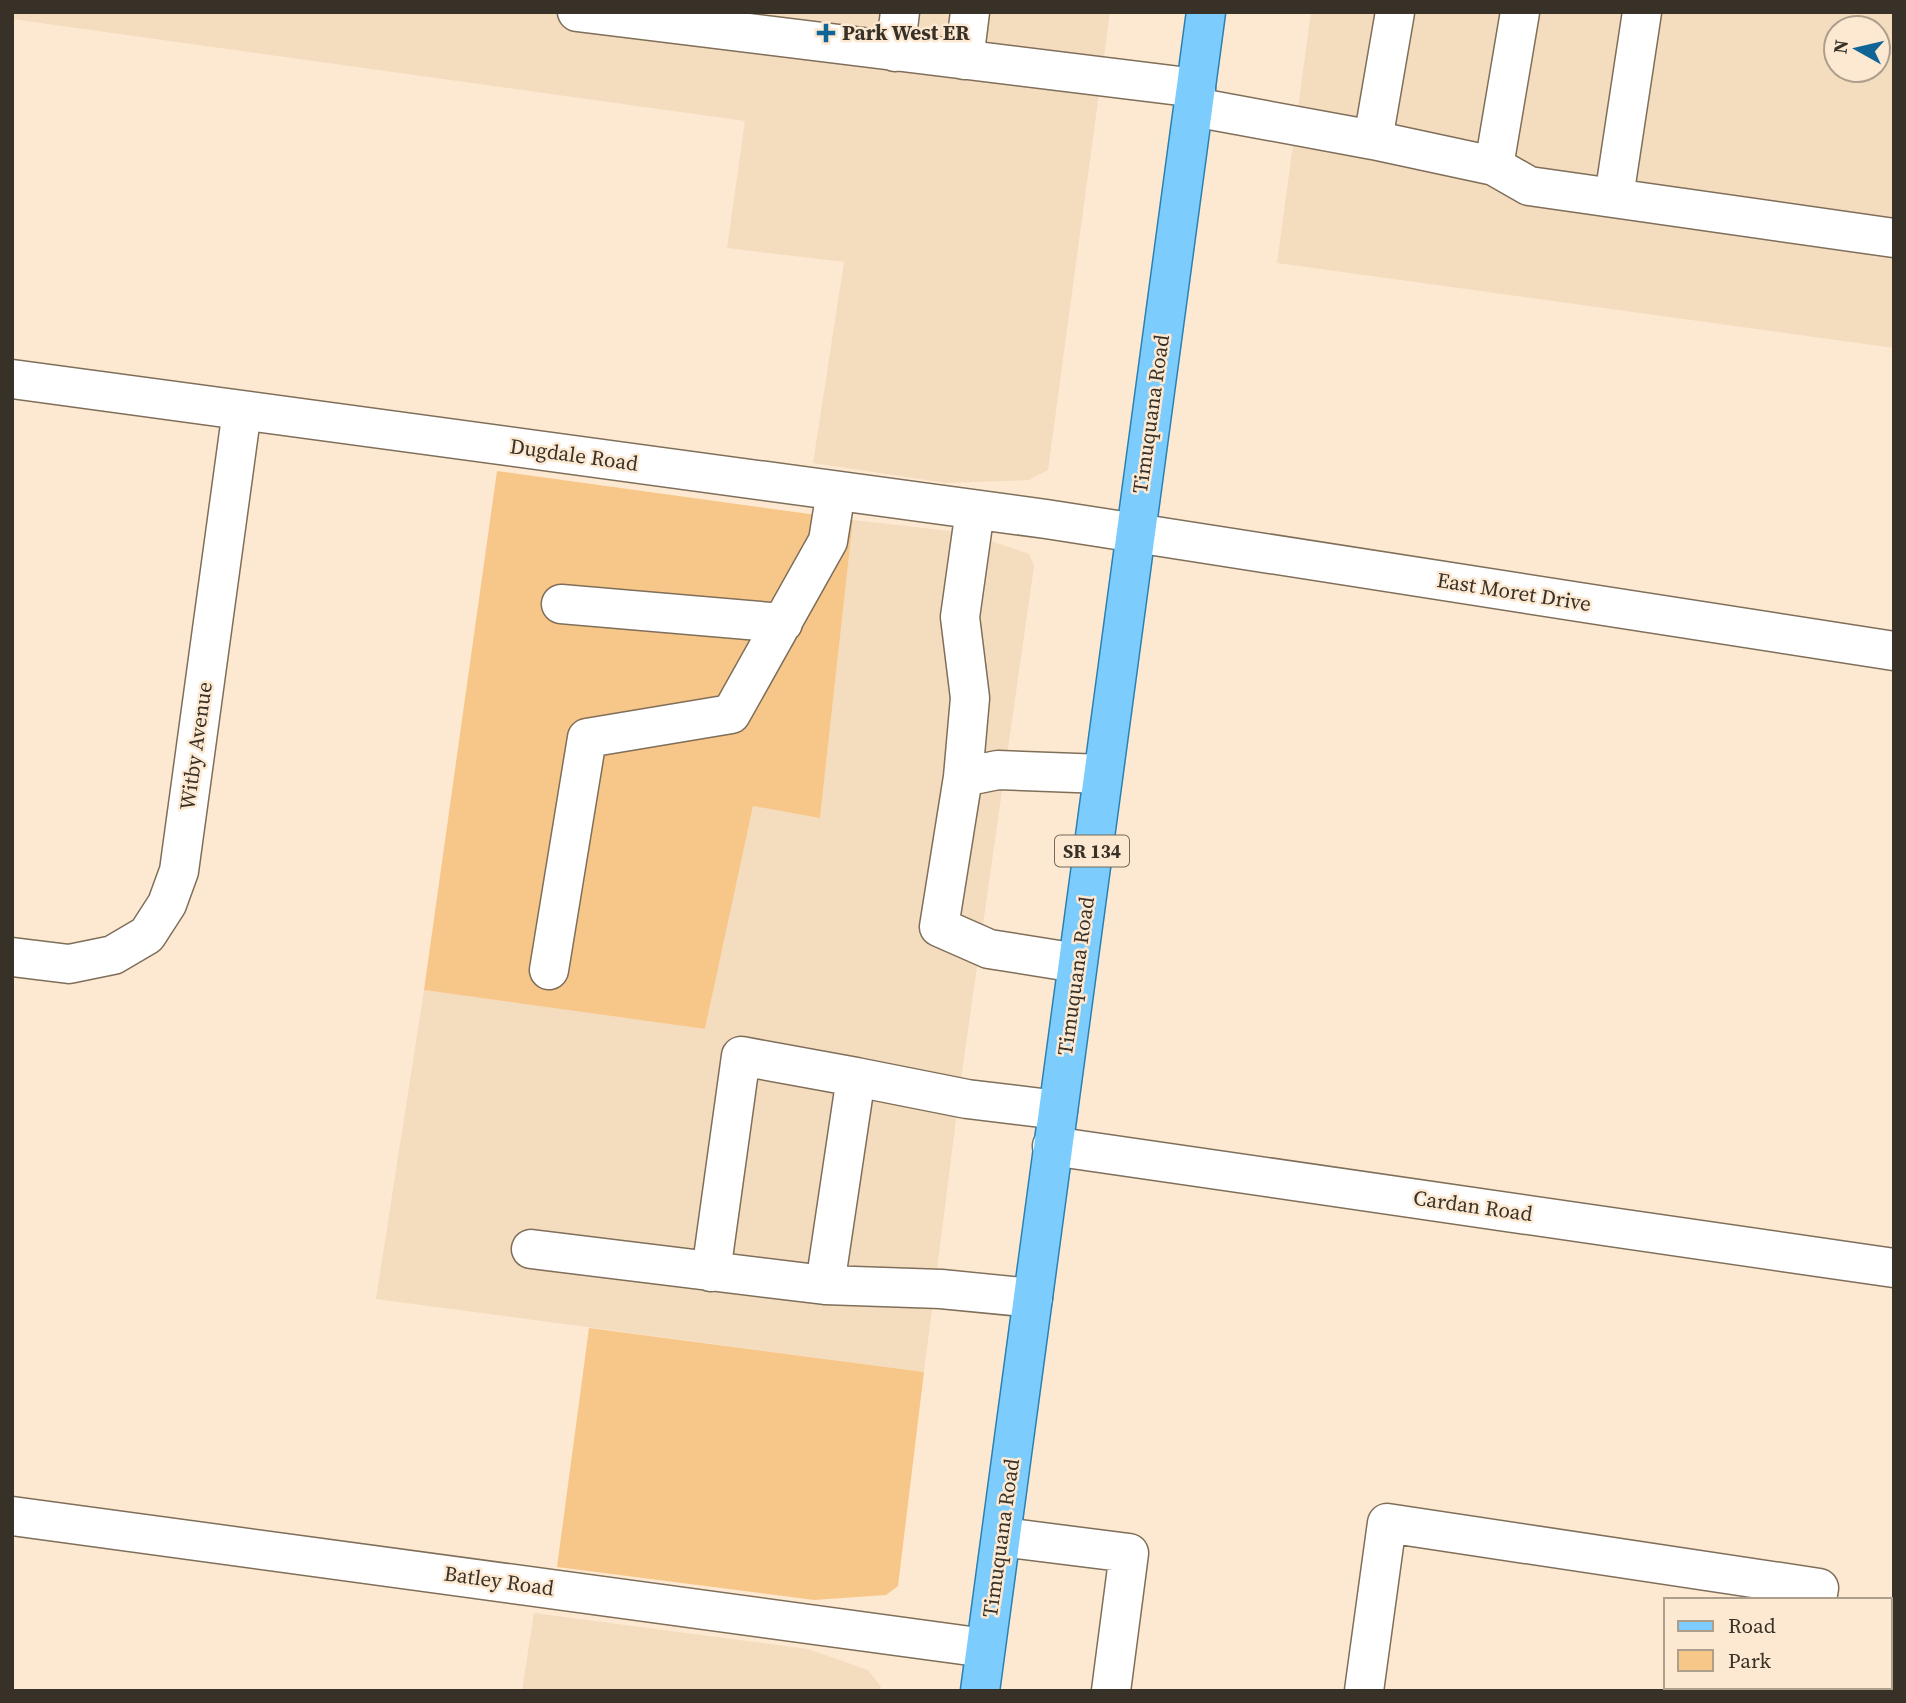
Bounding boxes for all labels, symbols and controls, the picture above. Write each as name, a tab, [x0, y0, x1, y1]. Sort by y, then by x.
north arrow	[1822, 14, 1892, 84]
place label: Park West ER	[842, 18, 970, 47]
marker: Park West ER	[816, 23, 836, 43]
text: N	[1826, 38, 1854, 55]
street label: Timuquana Road	[1125, 333, 1176, 495]
street label: Dugdale Road	[508, 431, 640, 478]
street label: East Moret Drive	[1435, 565, 1593, 618]
street label: Witby Avenue	[172, 680, 219, 812]
road number: SR 134	[1055, 836, 1129, 866]
street label: Timuquana Road	[1050, 895, 1101, 1057]
street label: Cardan Road	[1412, 1183, 1535, 1228]
street label: Timuquana Road	[975, 1457, 1026, 1619]
street label: Batley Road	[442, 1558, 556, 1603]
legend	[1664, 1598, 1892, 1689]
text: Road	[1728, 1611, 1776, 1640]
text: Park	[1728, 1646, 1772, 1675]

